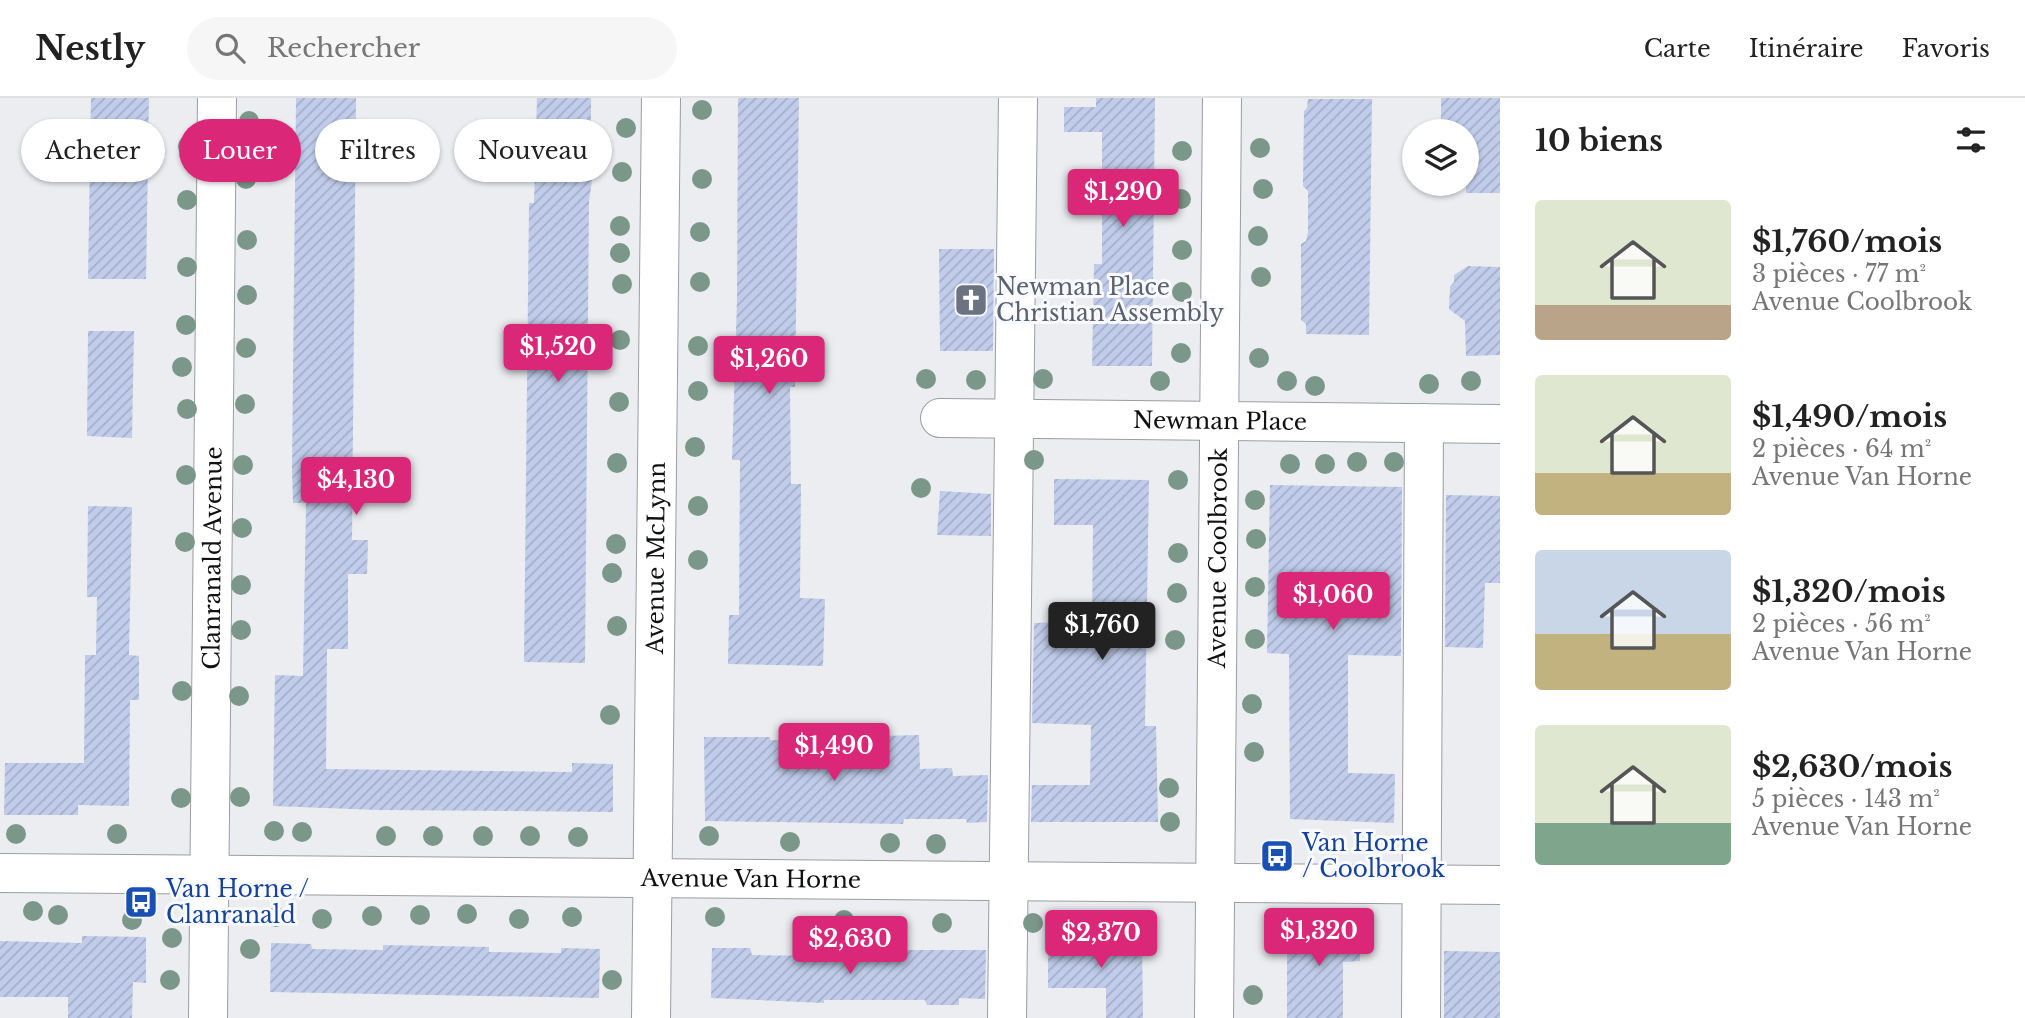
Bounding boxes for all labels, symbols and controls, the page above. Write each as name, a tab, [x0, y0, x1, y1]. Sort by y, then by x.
search box	[187, 17, 677, 80]
text: Nestly	[35, 28, 145, 69]
icon: search	[211, 29, 249, 67]
text: Rechercher	[267, 32, 420, 64]
text: Carte	[1644, 34, 1711, 63]
text: Itinéraire	[1749, 34, 1864, 63]
text: Favoris	[1902, 34, 1990, 63]
chip: Acheter	[21, 119, 165, 182]
chip: Louer	[179, 119, 301, 182]
chip: Filtres	[315, 119, 440, 182]
chip: Nouveau	[454, 119, 612, 182]
map controls	[1402, 119, 1479, 196]
button: layers	[1402, 119, 1479, 196]
icon: filters	[1952, 121, 1990, 159]
text: 10 biens	[1535, 122, 1663, 159]
pin: $1,290	[1066, 170, 1180, 229]
text: $1,290	[1084, 178, 1162, 206]
text: $1,760/mois	[1752, 223, 1942, 260]
icon: home	[1591, 228, 1675, 312]
text: 3 pièces · 77 m²	[1752, 260, 1926, 288]
place label: Newman Place Christian Assembly	[996, 273, 1224, 327]
church icon: Newman Place Christian Assembly	[952, 281, 990, 319]
text: Avenue Coolbrook	[1752, 288, 1972, 316]
pin: $1,520	[501, 324, 615, 384]
text: $1,520	[520, 333, 596, 361]
pin: $1,260	[712, 336, 826, 396]
text: $1,260	[730, 345, 808, 373]
text: $1,490/mois	[1752, 398, 1947, 435]
icon: home	[1591, 403, 1675, 487]
street label: Newman Place	[1133, 406, 1307, 436]
text: 2 pièces · 64 m²	[1752, 435, 1931, 463]
street label: Clanranald Avenue	[197, 446, 228, 670]
street label: Avenue Coolbrook	[1203, 447, 1233, 669]
pin: $4,130	[299, 458, 413, 517]
street label: Avenue McLynn	[641, 461, 671, 655]
text: Avenue Van Horne	[1752, 463, 1972, 491]
text: $4,130	[317, 466, 395, 494]
pin: $1,060	[1276, 573, 1390, 632]
text: $1,320/mois	[1752, 573, 1946, 610]
icon: home	[1591, 578, 1675, 662]
text: $1,060	[1293, 581, 1373, 609]
pin: $1,760	[1045, 602, 1159, 662]
text: 2 pièces · 56 m²	[1752, 610, 1931, 638]
text: $1,760	[1064, 611, 1140, 639]
text: Avenue Van Horne	[1752, 638, 1972, 666]
pin: $1,490	[777, 724, 891, 783]
text: $1,490	[794, 732, 874, 760]
text: $2,630/mois	[1752, 748, 1952, 785]
icon: home	[1591, 753, 1675, 837]
text: 5 pièces · 143 m²	[1752, 785, 1940, 813]
text: Avenue Van Horne	[1752, 813, 1972, 841]
place label: Van Horne / Coolbrook	[1301, 829, 1446, 883]
bus stop icon: Van Horne / Coolbrook	[1258, 837, 1296, 875]
street label: Avenue Van Horne	[640, 864, 861, 894]
place label: Van Horne / Clanranald	[165, 875, 309, 929]
bus stop icon: Van Horne / Clanranald	[122, 883, 160, 921]
pin: $1,320	[1262, 908, 1376, 968]
pin: $2,370	[1044, 910, 1158, 970]
pin: $2,630	[793, 916, 907, 976]
text: $1,320	[1280, 917, 1358, 945]
text: $2,370	[1061, 919, 1141, 947]
text: $2,630	[808, 925, 892, 953]

